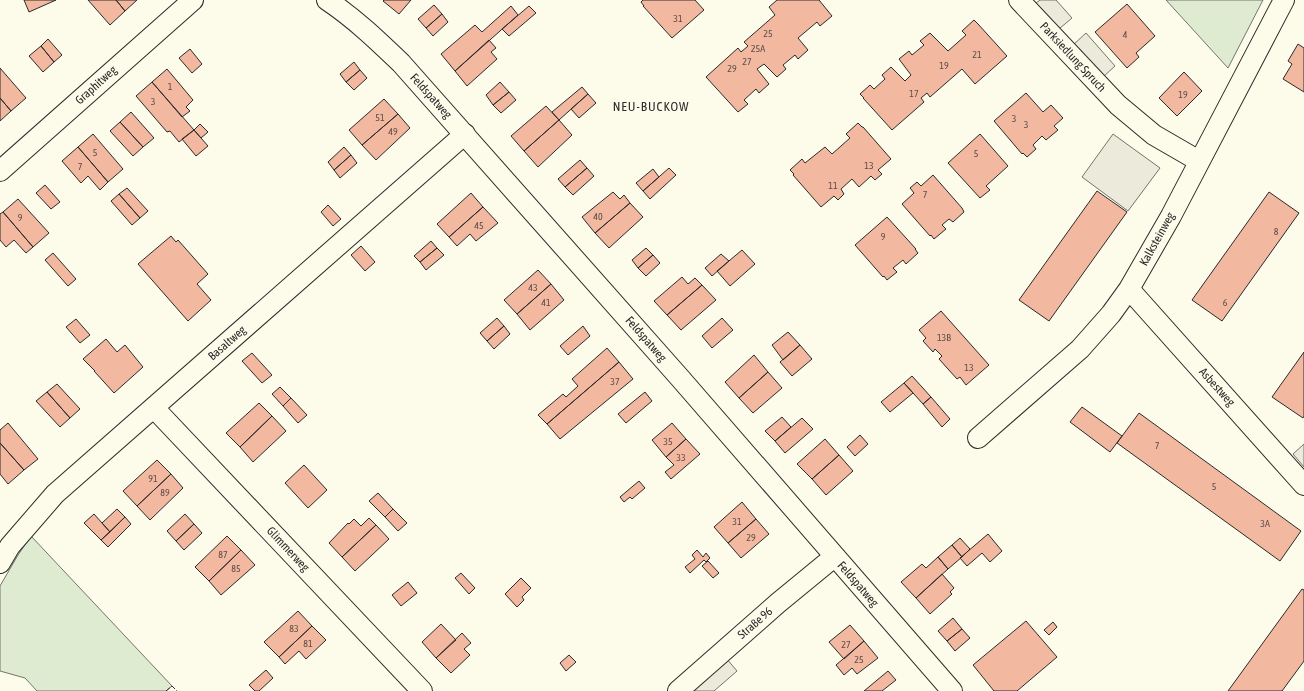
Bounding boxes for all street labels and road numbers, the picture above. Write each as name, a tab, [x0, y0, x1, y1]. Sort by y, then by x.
street label: Parksiedlung Spruch	[1037, 19, 1109, 95]
street label: Graphitweg	[73, 62, 120, 107]
street label: Feldspatweg	[407, 71, 455, 122]
street label: Kalksteinweg	[1137, 209, 1178, 268]
street label: Feldspatweg	[623, 313, 670, 365]
street label: Basaltweg	[205, 322, 249, 363]
street label: Asbestweg	[1196, 365, 1238, 410]
street label: Glimmerweg	[264, 524, 313, 575]
street label: Feldspatweg	[835, 558, 882, 610]
street label: Straße 96	[735, 604, 775, 642]

